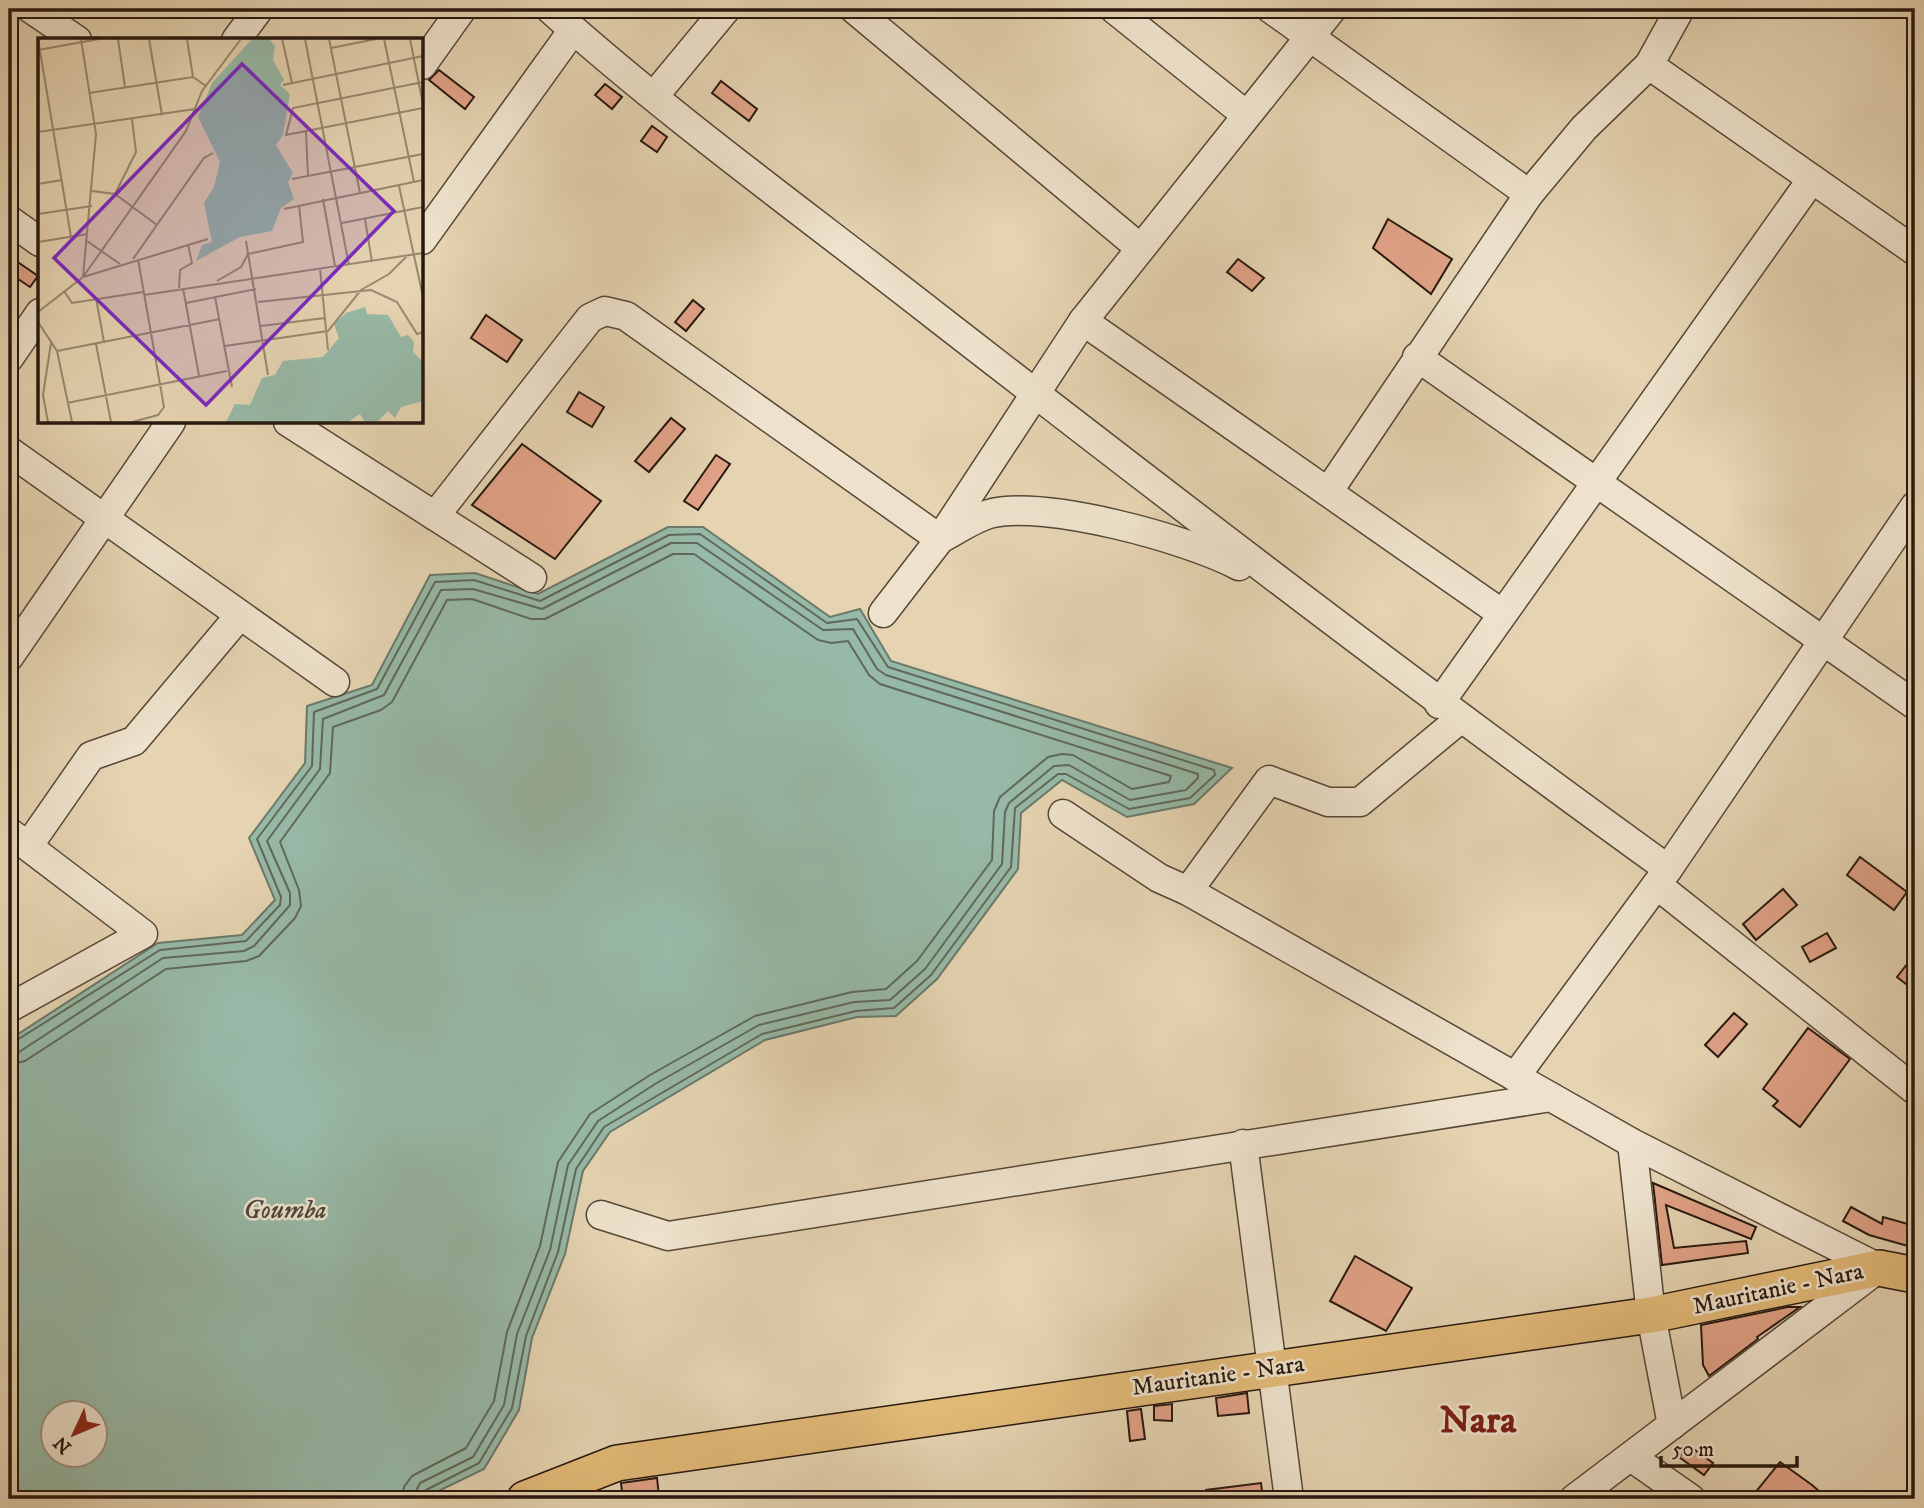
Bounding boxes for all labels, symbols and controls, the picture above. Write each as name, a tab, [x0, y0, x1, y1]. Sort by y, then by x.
inset map	[38, 38, 424, 424]
water label: Goumba	[243, 1194, 327, 1227]
street label: Mauritanie - Nara	[1690, 1256, 1867, 1322]
street label: Mauritanie - Nara	[1130, 1349, 1307, 1403]
district label: Nara	[1440, 1397, 1517, 1445]
north arrow	[38, 1400, 108, 1470]
scale bar	[1661, 1424, 1798, 1468]
text: N	[49, 1431, 77, 1458]
text: 50 m	[1672, 1437, 1714, 1463]

